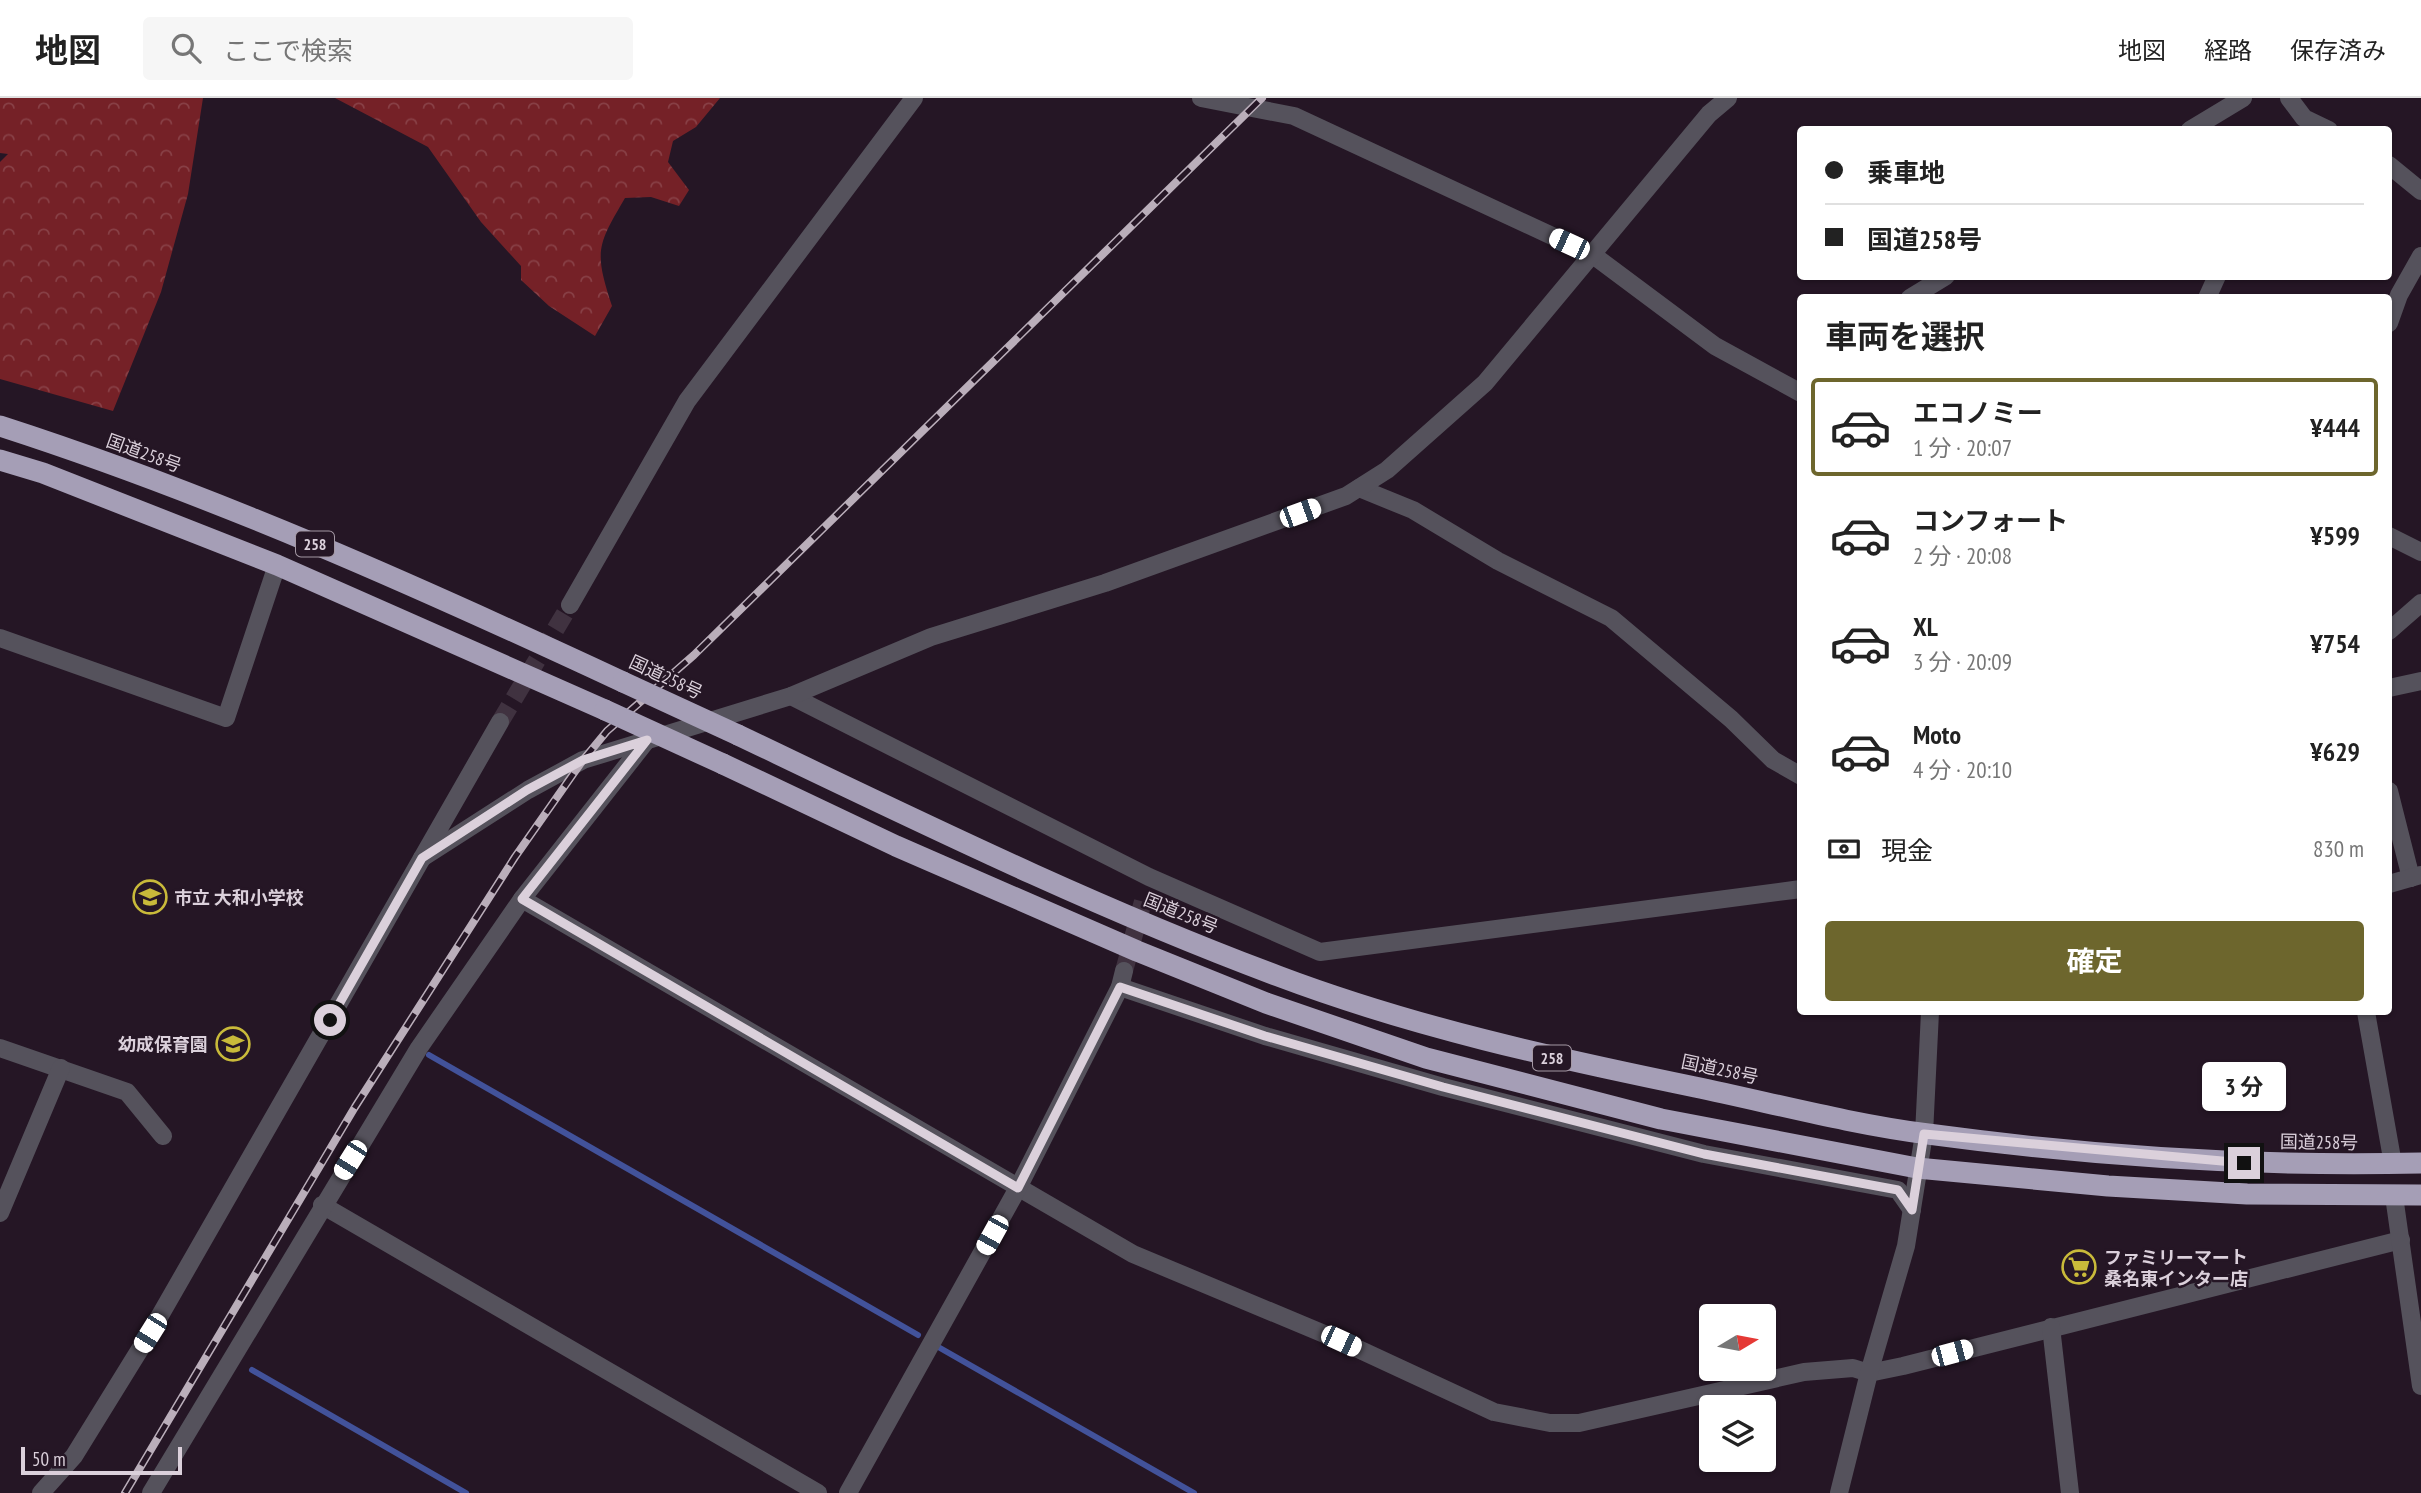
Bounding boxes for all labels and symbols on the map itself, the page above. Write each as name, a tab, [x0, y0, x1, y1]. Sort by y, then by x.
car	[1546, 226, 1593, 262]
street label: 国道258号	[103, 429, 185, 477]
car	[1277, 496, 1324, 530]
road number: 258	[296, 532, 334, 556]
street label: 国道258号	[626, 650, 706, 704]
school or university icon: 市立 大和小学校	[131, 878, 169, 916]
place label: 市立 大和小学校	[174, 886, 304, 909]
street label: 国道258号	[1140, 888, 1222, 938]
route start	[314, 1004, 346, 1036]
school or university icon: 幼成保育園	[214, 1025, 252, 1063]
place label: 幼成保育園	[118, 1033, 208, 1056]
road number: 258	[1533, 1046, 1571, 1070]
street label: 国道258号	[1679, 1050, 1761, 1088]
callout: 3 分	[2202, 1062, 2286, 1110]
street label: 国道258号	[2280, 1130, 2358, 1154]
car	[330, 1137, 371, 1183]
route end	[2228, 1147, 2260, 1179]
car	[973, 1212, 1012, 1258]
place label: ファミリーマート 桑名東インター店	[2104, 1246, 2248, 1290]
supermarket icon: ファミリーマート 桑名東インター店	[2060, 1248, 2098, 1286]
north arrow	[1699, 1304, 1776, 1381]
car	[130, 1310, 171, 1356]
car	[1318, 1323, 1365, 1359]
car	[1929, 1337, 1976, 1369]
scale bar	[21, 1444, 182, 1476]

